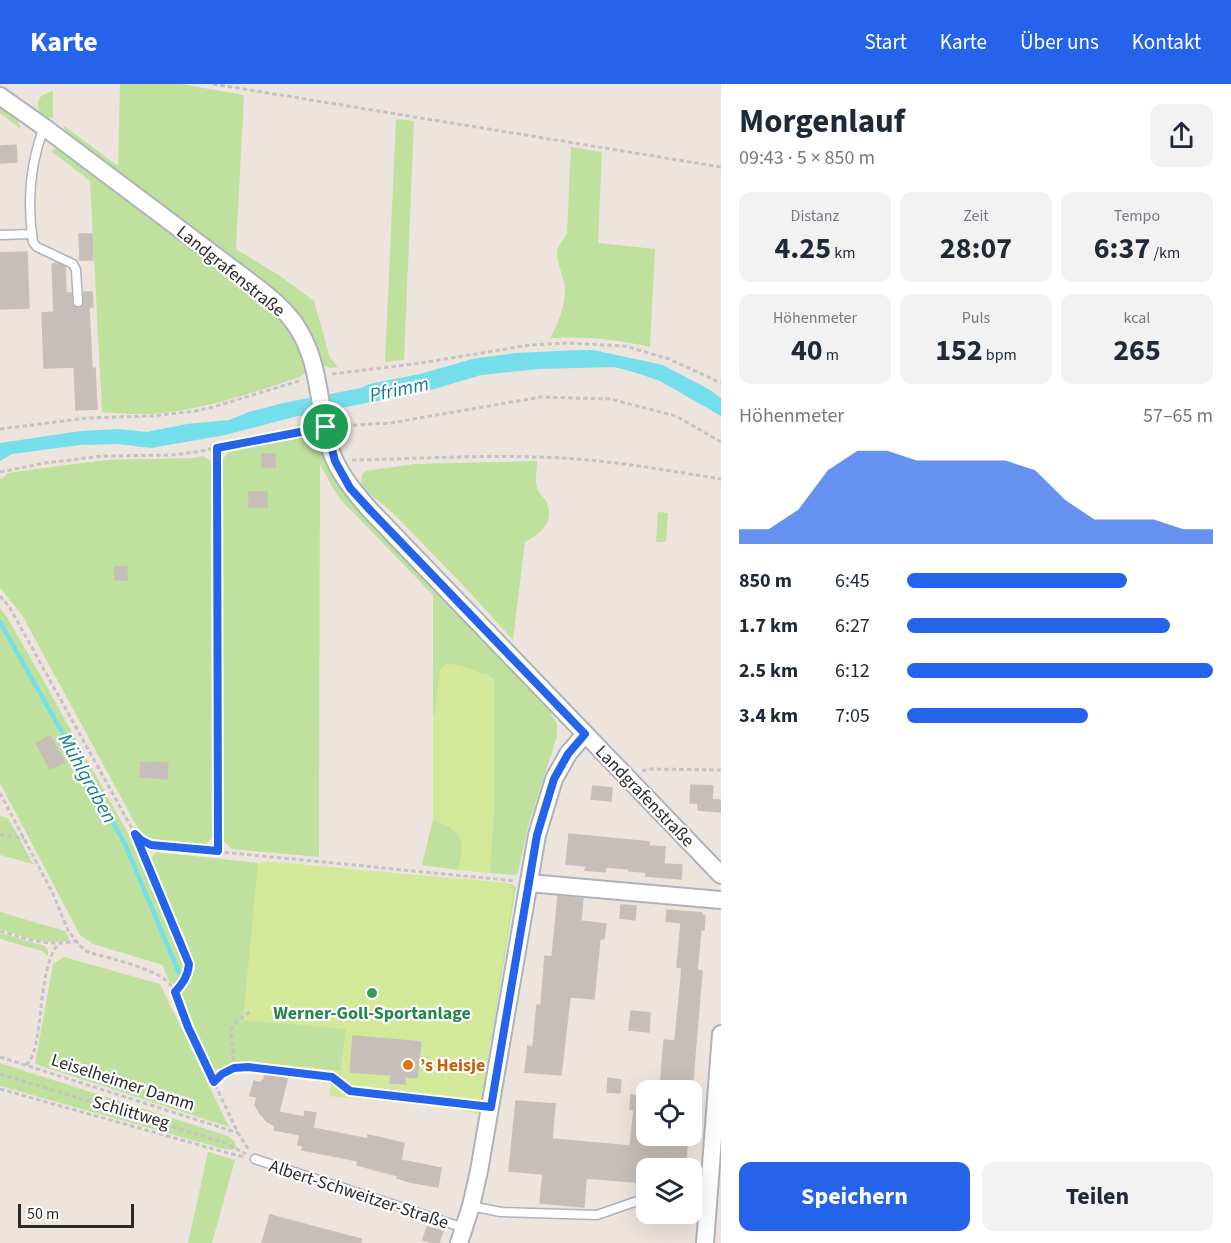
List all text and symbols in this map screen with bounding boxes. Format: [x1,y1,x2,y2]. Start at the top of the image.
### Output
text: Karte [30,22,98,62]
text: Start [864,27,907,57]
text: Karte [940,27,987,57]
text: Über uns [1020,27,1099,57]
text: Kontakt [1132,27,1201,57]
text: Morgenlauf [739,98,905,145]
button: share [1150,104,1213,167]
text: 09:43 · 5 × 850 m [739,144,875,172]
text: Distanz [791,205,839,227]
text: Zeit [963,205,989,227]
text: Tempo [1114,205,1160,227]
street label: Landgrafenstraße [171,220,290,323]
text: 4.25 [775,227,831,270]
text: 28:07 [940,227,1012,270]
text: 6:37 [1094,227,1150,270]
text: km [831,242,855,264]
text: /km [1150,242,1180,264]
text: Höhenmeter [773,307,857,329]
text: Puls [962,307,990,329]
text: kcal [1124,307,1150,329]
text: 40 [791,329,823,372]
text: 152 [935,329,983,372]
text: 265 [1113,329,1161,372]
text: m [823,344,839,366]
text: bpm [983,344,1017,366]
water label: Pfrimm [367,370,431,410]
pin [300,401,351,452]
text: Höhenmeter [739,402,844,430]
text: 57–65 m [1143,402,1213,430]
icon: arrive [309,410,342,443]
text: 850 m [739,567,792,595]
text: 6:45 [835,567,870,595]
text: 1.7 km [739,612,798,640]
text: 6:27 [835,612,870,640]
text: 2.5 km [739,657,798,685]
text: 6:12 [835,657,870,685]
text: 3.4 km [739,702,798,730]
text: 7:05 [835,702,870,730]
water label: Mühlgraben [51,729,123,828]
street label: Landgrafenstraße [589,740,700,853]
marker: Werner-Goll-Sportanlage [365,986,379,1000]
place label: Werner-Goll-Sportanlage [273,1001,471,1026]
street label: Leiselheimer Damm [48,1047,198,1118]
place label: ’s Heisje [420,1053,485,1078]
marker: ’s Heisje [401,1058,415,1072]
map controls [636,1080,702,1224]
button: locate [636,1080,702,1146]
street label: Schlittweg [89,1090,172,1135]
street label: Albert-Schweitzer-Straße [266,1154,452,1235]
button: layers [636,1158,702,1224]
button: Speichern [739,1162,970,1231]
button: Teilen [982,1162,1213,1231]
scale bar [18,1201,134,1228]
text: 50 m [27,1203,59,1225]

